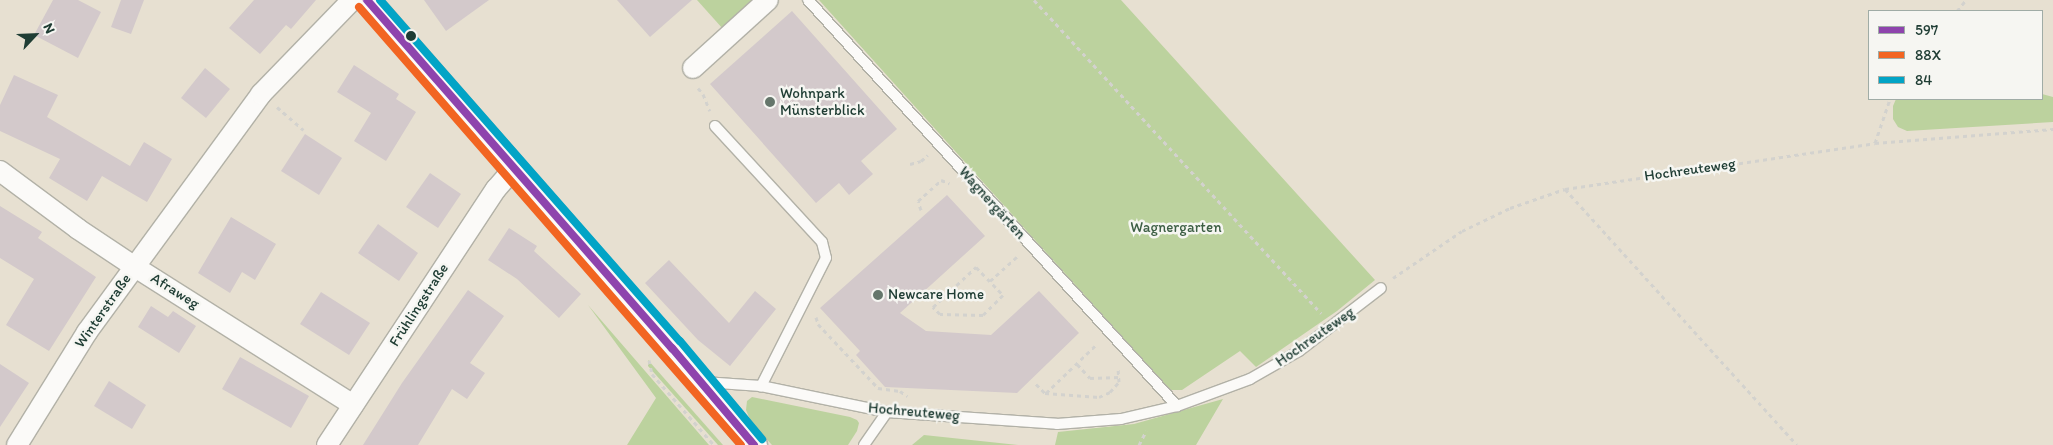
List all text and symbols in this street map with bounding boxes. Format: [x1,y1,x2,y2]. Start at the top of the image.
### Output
north arrow [10,10,60,60]
legend [1868,10,2043,100]
text: N [39,21,59,36]
text: 597 [1915,21,1938,39]
unlabelled marker [406,31,416,41]
text: 88X [1915,46,1941,64]
text: 84 [1915,71,1932,89]
place label: Wohnpark Münsterblick [780,84,865,119]
marker: Wohnpark Münsterblick [764,96,776,108]
street label: Hochreuteweg [1643,155,1737,185]
street label: Wagnergärten [955,163,1029,243]
park label: Wagnergarten [1130,219,1222,237]
street label: Frühlingstraße [385,260,453,350]
street label: Afraweg [147,269,203,313]
street label: Winterstraße [71,271,135,351]
place label: Newcare Home [888,286,984,304]
marker: Newcare Home [872,289,884,301]
street label: Hochreuteweg [1272,303,1358,371]
street label: Hochreuteweg [867,399,961,425]

